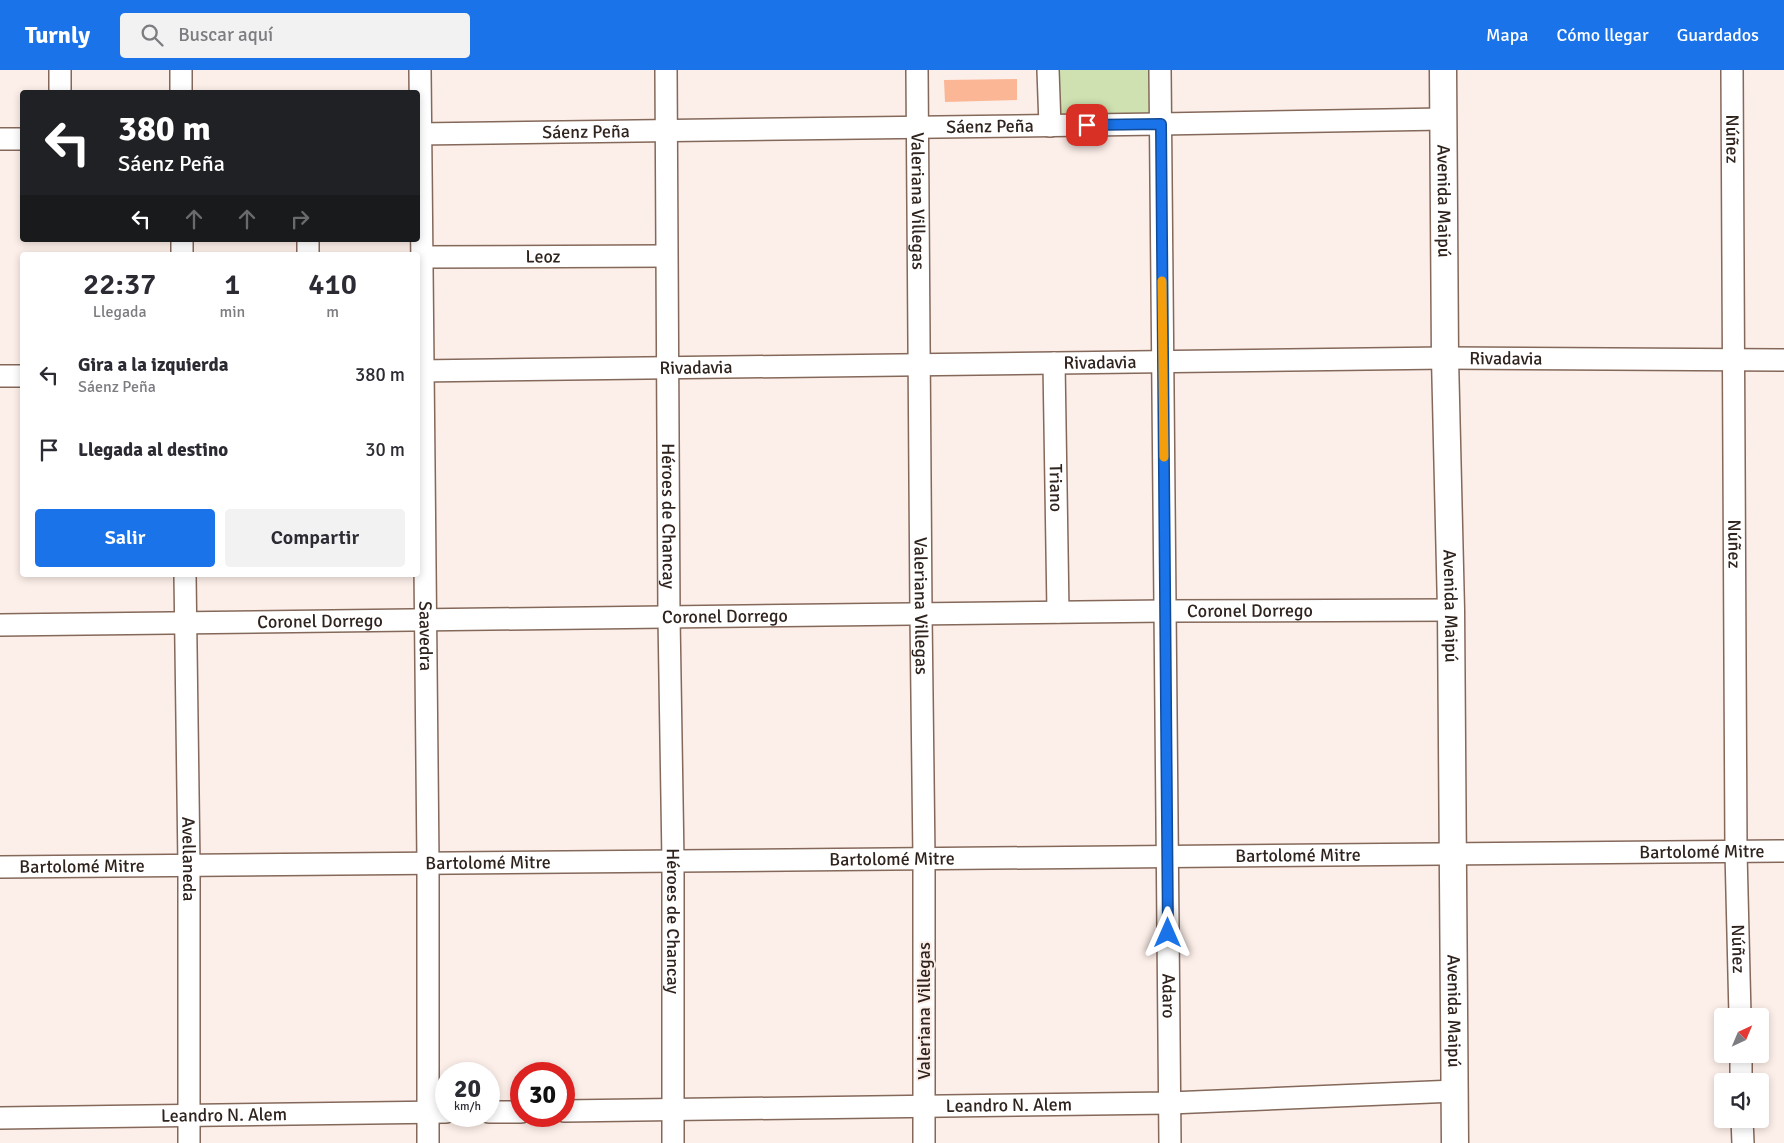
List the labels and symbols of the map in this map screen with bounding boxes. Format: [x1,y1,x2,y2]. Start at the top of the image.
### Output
pin [1066,104,1108,146]
street label: Núñez [1721,114,1743,164]
street label: Sáenz Peña [946,115,1034,138]
street label: Sáenz Peña [542,120,630,143]
street label: Valeriana Villegas [906,132,929,270]
street label: Avenida Maipú [1433,144,1455,258]
street label: Leoz [525,245,561,268]
street label: Rivadavia [1469,347,1543,370]
street label: Rivadavia [1063,351,1137,374]
street label: Rivadavia [659,356,733,379]
street label: Héroes de Chancay [657,443,680,589]
street label: Triano [1045,464,1067,512]
street label: Núñez [1723,519,1746,569]
street label: Valeriana Villegas [909,537,933,675]
street label: Avenida Maipú [1439,549,1462,663]
street label: Coronel Dorrego [1187,599,1313,622]
street label: Saavedra [414,601,437,671]
street label: Coronel Dorrego [662,605,788,628]
street label: Coronel Dorrego [257,609,383,633]
street label: Avellaneda [177,816,200,901]
street label: Bartolomé Mitre [1639,840,1765,863]
street label: Bartolomé Mitre [1235,844,1361,867]
street label: Bartolomé Mitre [829,847,955,871]
street label: Héroes de Chancay [662,848,684,994]
street label: Bartolomé Mitre [425,851,551,874]
street label: Bartolomé Mitre [19,855,145,878]
position arrow [1141,906,1193,958]
street label: Núñez [1727,924,1750,974]
street label: Valeriana Villegas [913,942,935,1080]
street label: Avenida Maipú [1443,954,1465,1068]
street label: Adaro [1157,973,1180,1019]
north arrow [1714,1008,1769,1062]
speed limit sign: 30 [510,1062,575,1127]
street label: Leandro N. Alem [946,1093,1072,1117]
street label: Leandro N. Alem [161,1103,287,1127]

